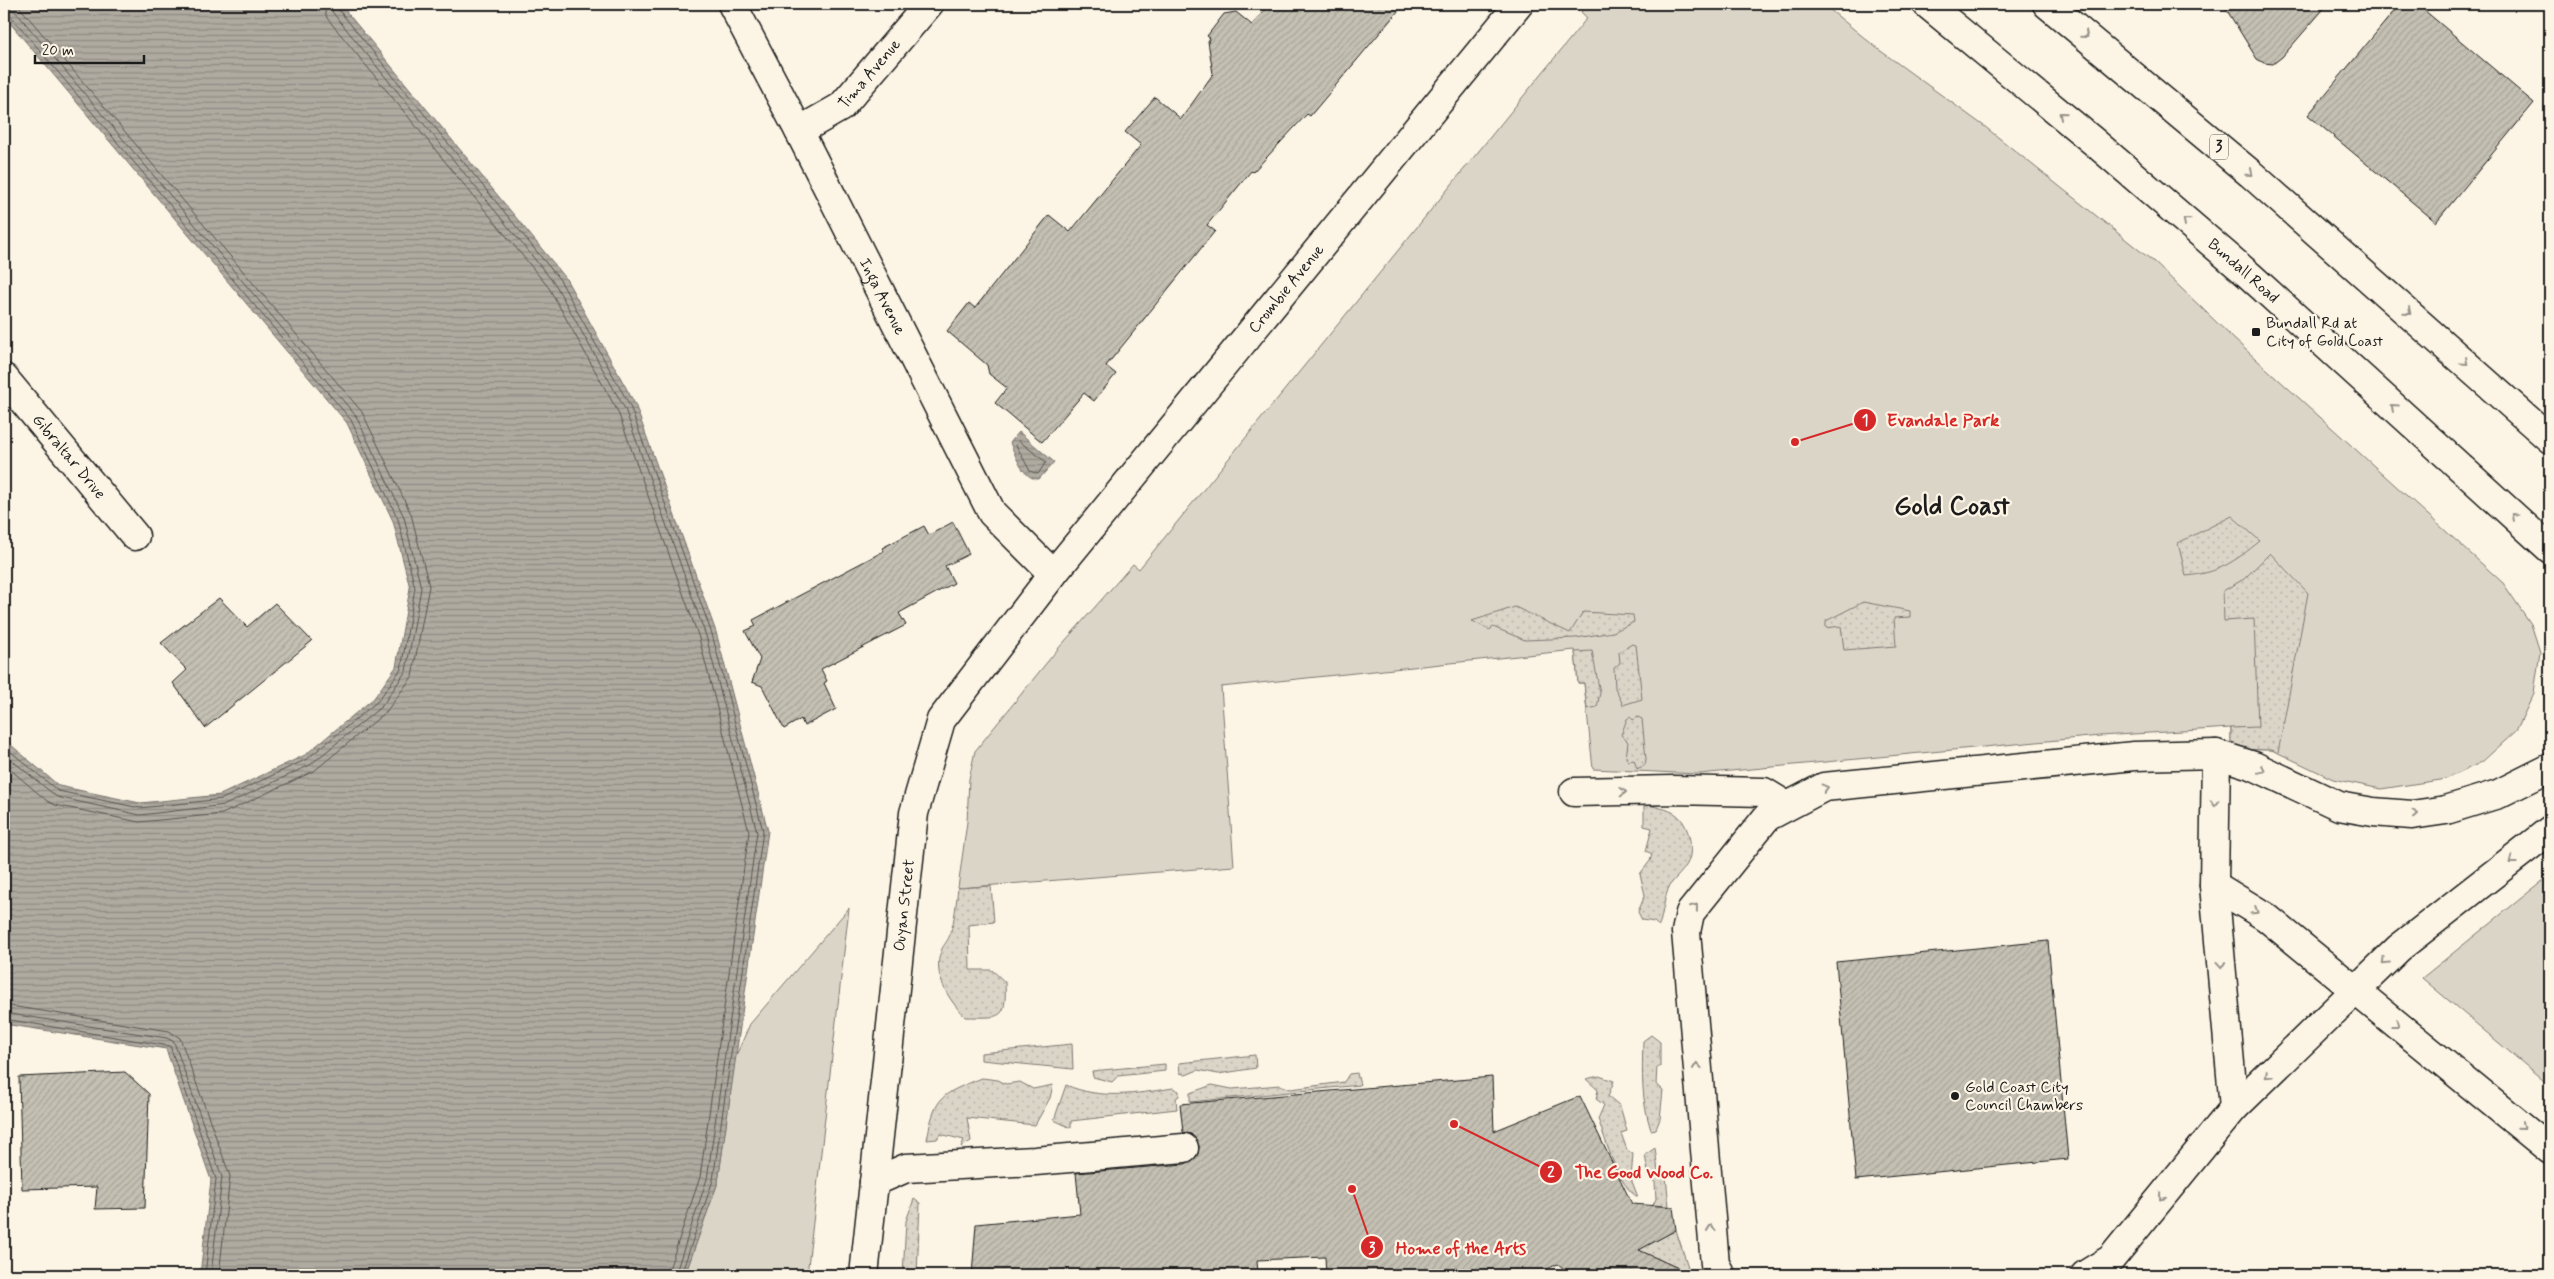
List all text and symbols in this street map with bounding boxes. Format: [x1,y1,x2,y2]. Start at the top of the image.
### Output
one-way arrow [2079,29,2088,38]
scale bar [35,32,144,64]
street label: Tima Avenue [833,34,906,113]
text: 20 m [42,41,74,61]
one-way arrow [2059,112,2068,121]
road number: 3 [2210,134,2228,160]
one-way arrow [2244,167,2253,175]
one-way arrow [2183,218,2192,227]
street label: Bundall Road [2204,234,2284,308]
street label: Crombie Avenue [1244,240,1329,338]
street label: Inga Avenue [854,254,911,339]
one-way arrow [2403,306,2412,315]
place label: Bundall Rd at City of Gold Coast [2266,313,2383,352]
marker: Bundall Rd at City of Gold Coast [2250,326,2262,338]
one-way arrow [2459,356,2468,365]
callout: Evandale Park [1852,404,2009,437]
one-way arrow [2390,404,2399,413]
text: Evandale Park [1887,409,1999,433]
street label: Gibraltar Drive [28,410,111,504]
text: 1 [1862,411,1868,431]
district label: Gold Coast [1894,490,2011,524]
one-way arrow [2511,513,2520,522]
one-way arrow [2256,764,2265,774]
one-way arrow [1821,783,1829,794]
one-way arrow [1619,787,1627,797]
one-way arrow [2210,799,2220,807]
one-way arrow [2412,809,2420,820]
one-way arrow [2509,855,2518,863]
street label: Ouyan Street [889,858,919,952]
one-way arrow [1690,904,1698,913]
one-way arrow [2250,904,2259,914]
one-way arrow [2382,955,2391,964]
one-way arrow [2216,961,2227,969]
one-way arrow [2390,1018,2399,1027]
one-way arrow [1692,1062,1703,1070]
one-way arrow [2265,1069,2274,1078]
place label: Gold Coast City Council Chambers [1965,1077,2083,1116]
marker: Gold Coast City Council Chambers [1949,1090,1961,1102]
one-way arrow [2516,1120,2525,1129]
callout: The Good Wood Co. [1538,1156,1724,1189]
text: The Good Wood Co. [1575,1161,1714,1185]
text: 2 [1547,1163,1555,1183]
one-way arrow [2159,1191,2167,1200]
one-way arrow [1706,1224,1717,1232]
callout: Home of the Arts [1360,1231,1537,1264]
text: Home of the Arts [1396,1237,1526,1261]
text: 3 [1369,1239,1376,1259]

